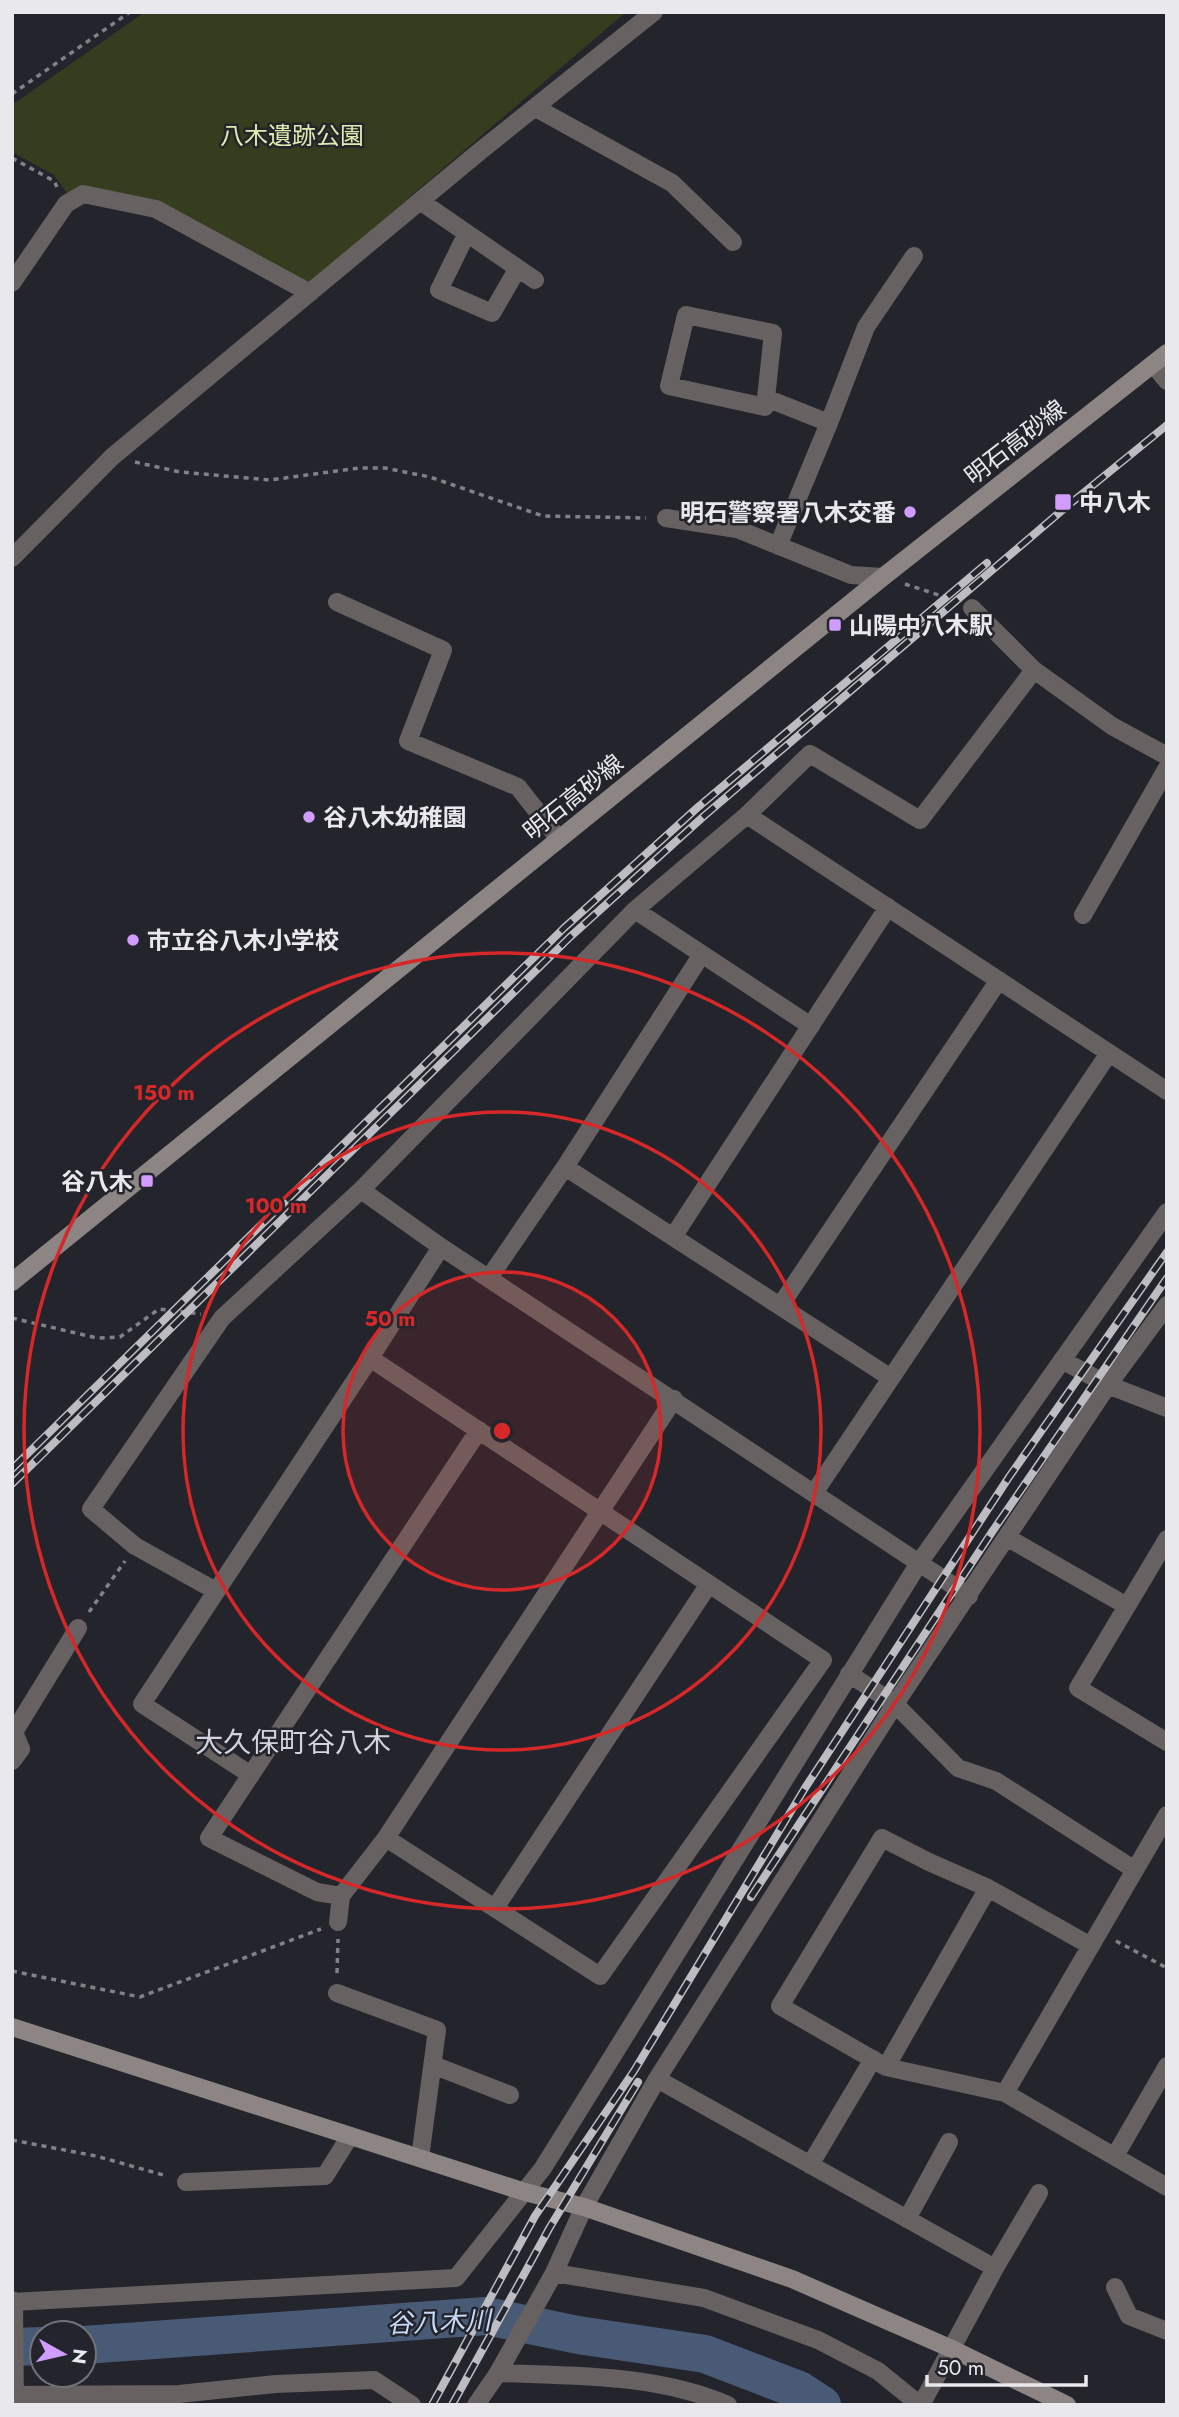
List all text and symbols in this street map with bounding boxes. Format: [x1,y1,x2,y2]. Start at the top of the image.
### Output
park label: 八木遺跡公園 [220,118,364,153]
street label: 明石高砂線 [957,391,1073,493]
place label: 中八木 [1079,485,1151,520]
marker: 中八木 [1053,492,1073,512]
place label: 明石警察署八木交番 [680,495,896,530]
marker: 明石警察署八木交番 [902,504,918,520]
place label: 山陽中八木駅 [849,608,993,643]
marker: 山陽中八木駅 [827,617,843,633]
street label: 明石高砂線 [515,746,631,848]
place label: 谷八木幼稚園 [323,800,467,835]
marker: 谷八木幼稚園 [301,809,317,825]
place label: 市立谷八木小学校 [147,923,339,958]
marker: 市立谷八木小学校 [125,932,141,948]
text: 150 m [133,1078,195,1108]
place label: 谷八木 [61,1164,133,1199]
marker: 谷八木 [139,1173,155,1189]
text: 100 m [245,1191,307,1221]
text: 50 m [365,1304,415,1334]
centre of rings [490,1419,514,1443]
district label: 大久保町谷八木 [195,1722,391,1763]
water label: 谷八木川 [386,2301,495,2343]
north arrow [28,2319,98,2389]
scale bar [927,2344,1086,2388]
text: N [65,2347,94,2366]
text: 50 m [937,2353,984,2383]

